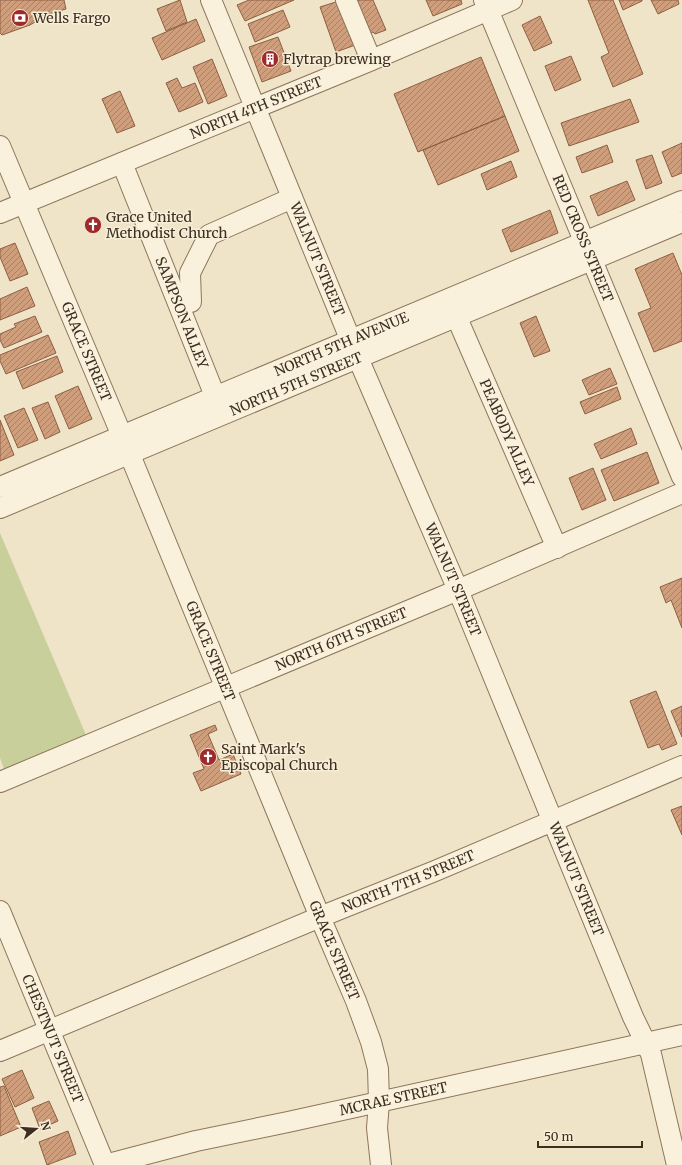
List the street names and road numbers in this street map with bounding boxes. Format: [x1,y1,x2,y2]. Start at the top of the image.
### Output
street label: NORTH 4TH STREET [187,72,325,143]
street label: RED CROSS STREET [549,172,617,305]
street label: WALNUT STREET [286,199,349,319]
street label: SAMPSON ALLEY [151,254,212,372]
street label: GRACE STREET [58,299,115,404]
street label: NORTH 5TH AVENUE [271,308,411,380]
street label: NORTH 5TH STREET [227,348,365,420]
street label: PEABODY ALLEY [476,376,538,490]
street label: WALNUT STREET [421,519,485,639]
street label: GRACE STREET [182,598,239,704]
street label: NORTH 6TH STREET [272,603,410,675]
street label: WALNUT STREET [545,819,608,939]
street label: NORTH 7TH STREET [339,846,478,916]
street label: GRACE STREET [305,898,364,1003]
street label: CHESTNUT STREET [18,972,87,1106]
street label: MCRAE STREET [338,1078,449,1119]

